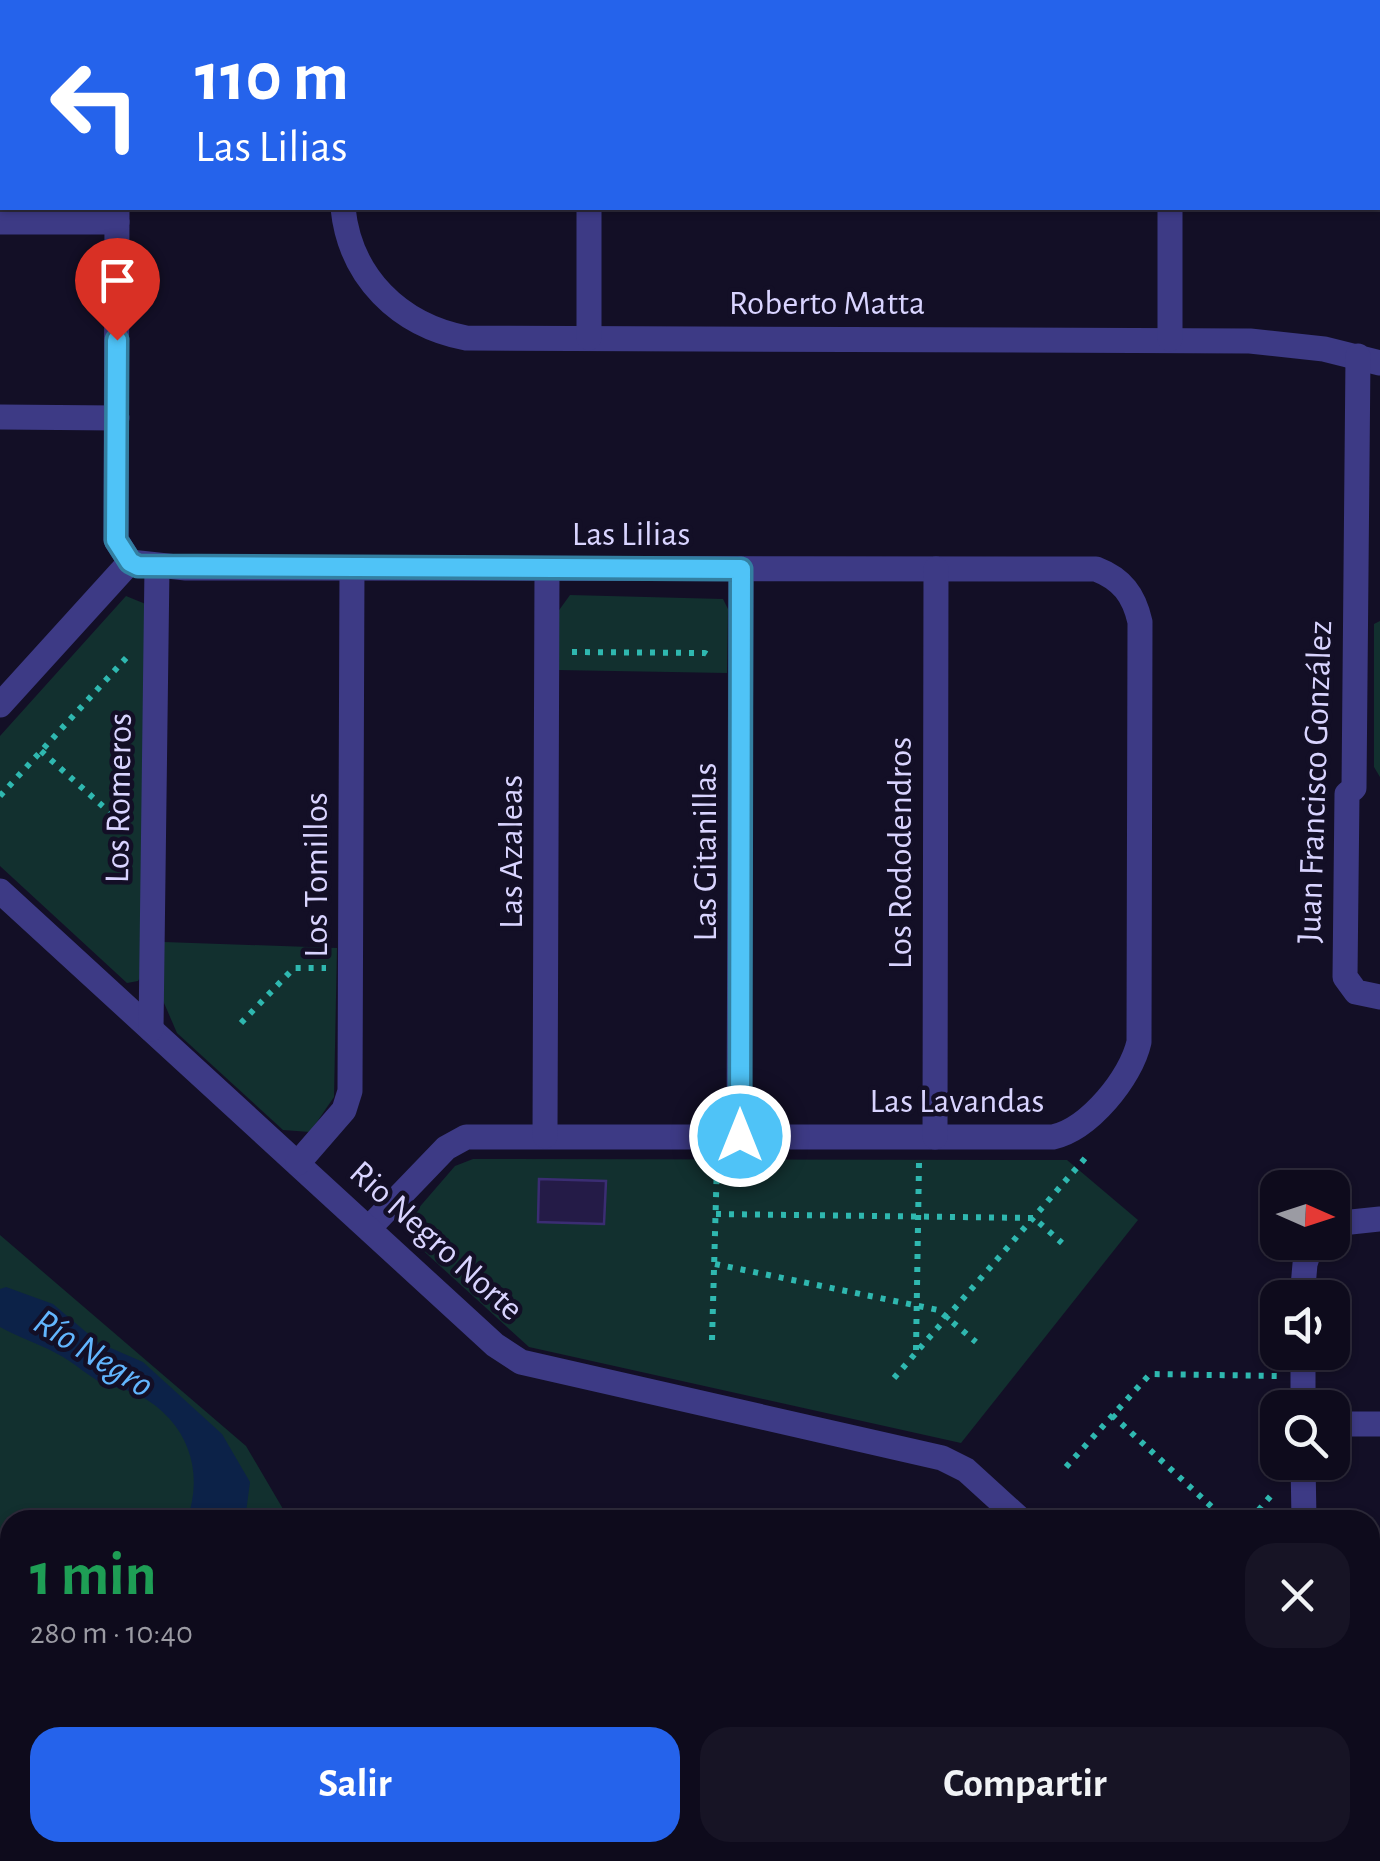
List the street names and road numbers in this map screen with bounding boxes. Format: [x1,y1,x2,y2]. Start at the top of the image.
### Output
street label: Roberto Matta [729,286,925,321]
street label: Las Lilias [572,517,690,552]
street label: Juan Francisco González [1292,620,1338,944]
street label: Los Romeros [100,712,138,884]
street label: Los Rododendros [883,737,918,969]
street label: Las Gitanillas [688,763,723,941]
street label: Las Azaleas [494,775,529,929]
street label: Los Tomillos [299,792,334,958]
street label: Las Lavandas [869,1084,1045,1119]
street label: Rio Negro Norte [343,1155,529,1327]

